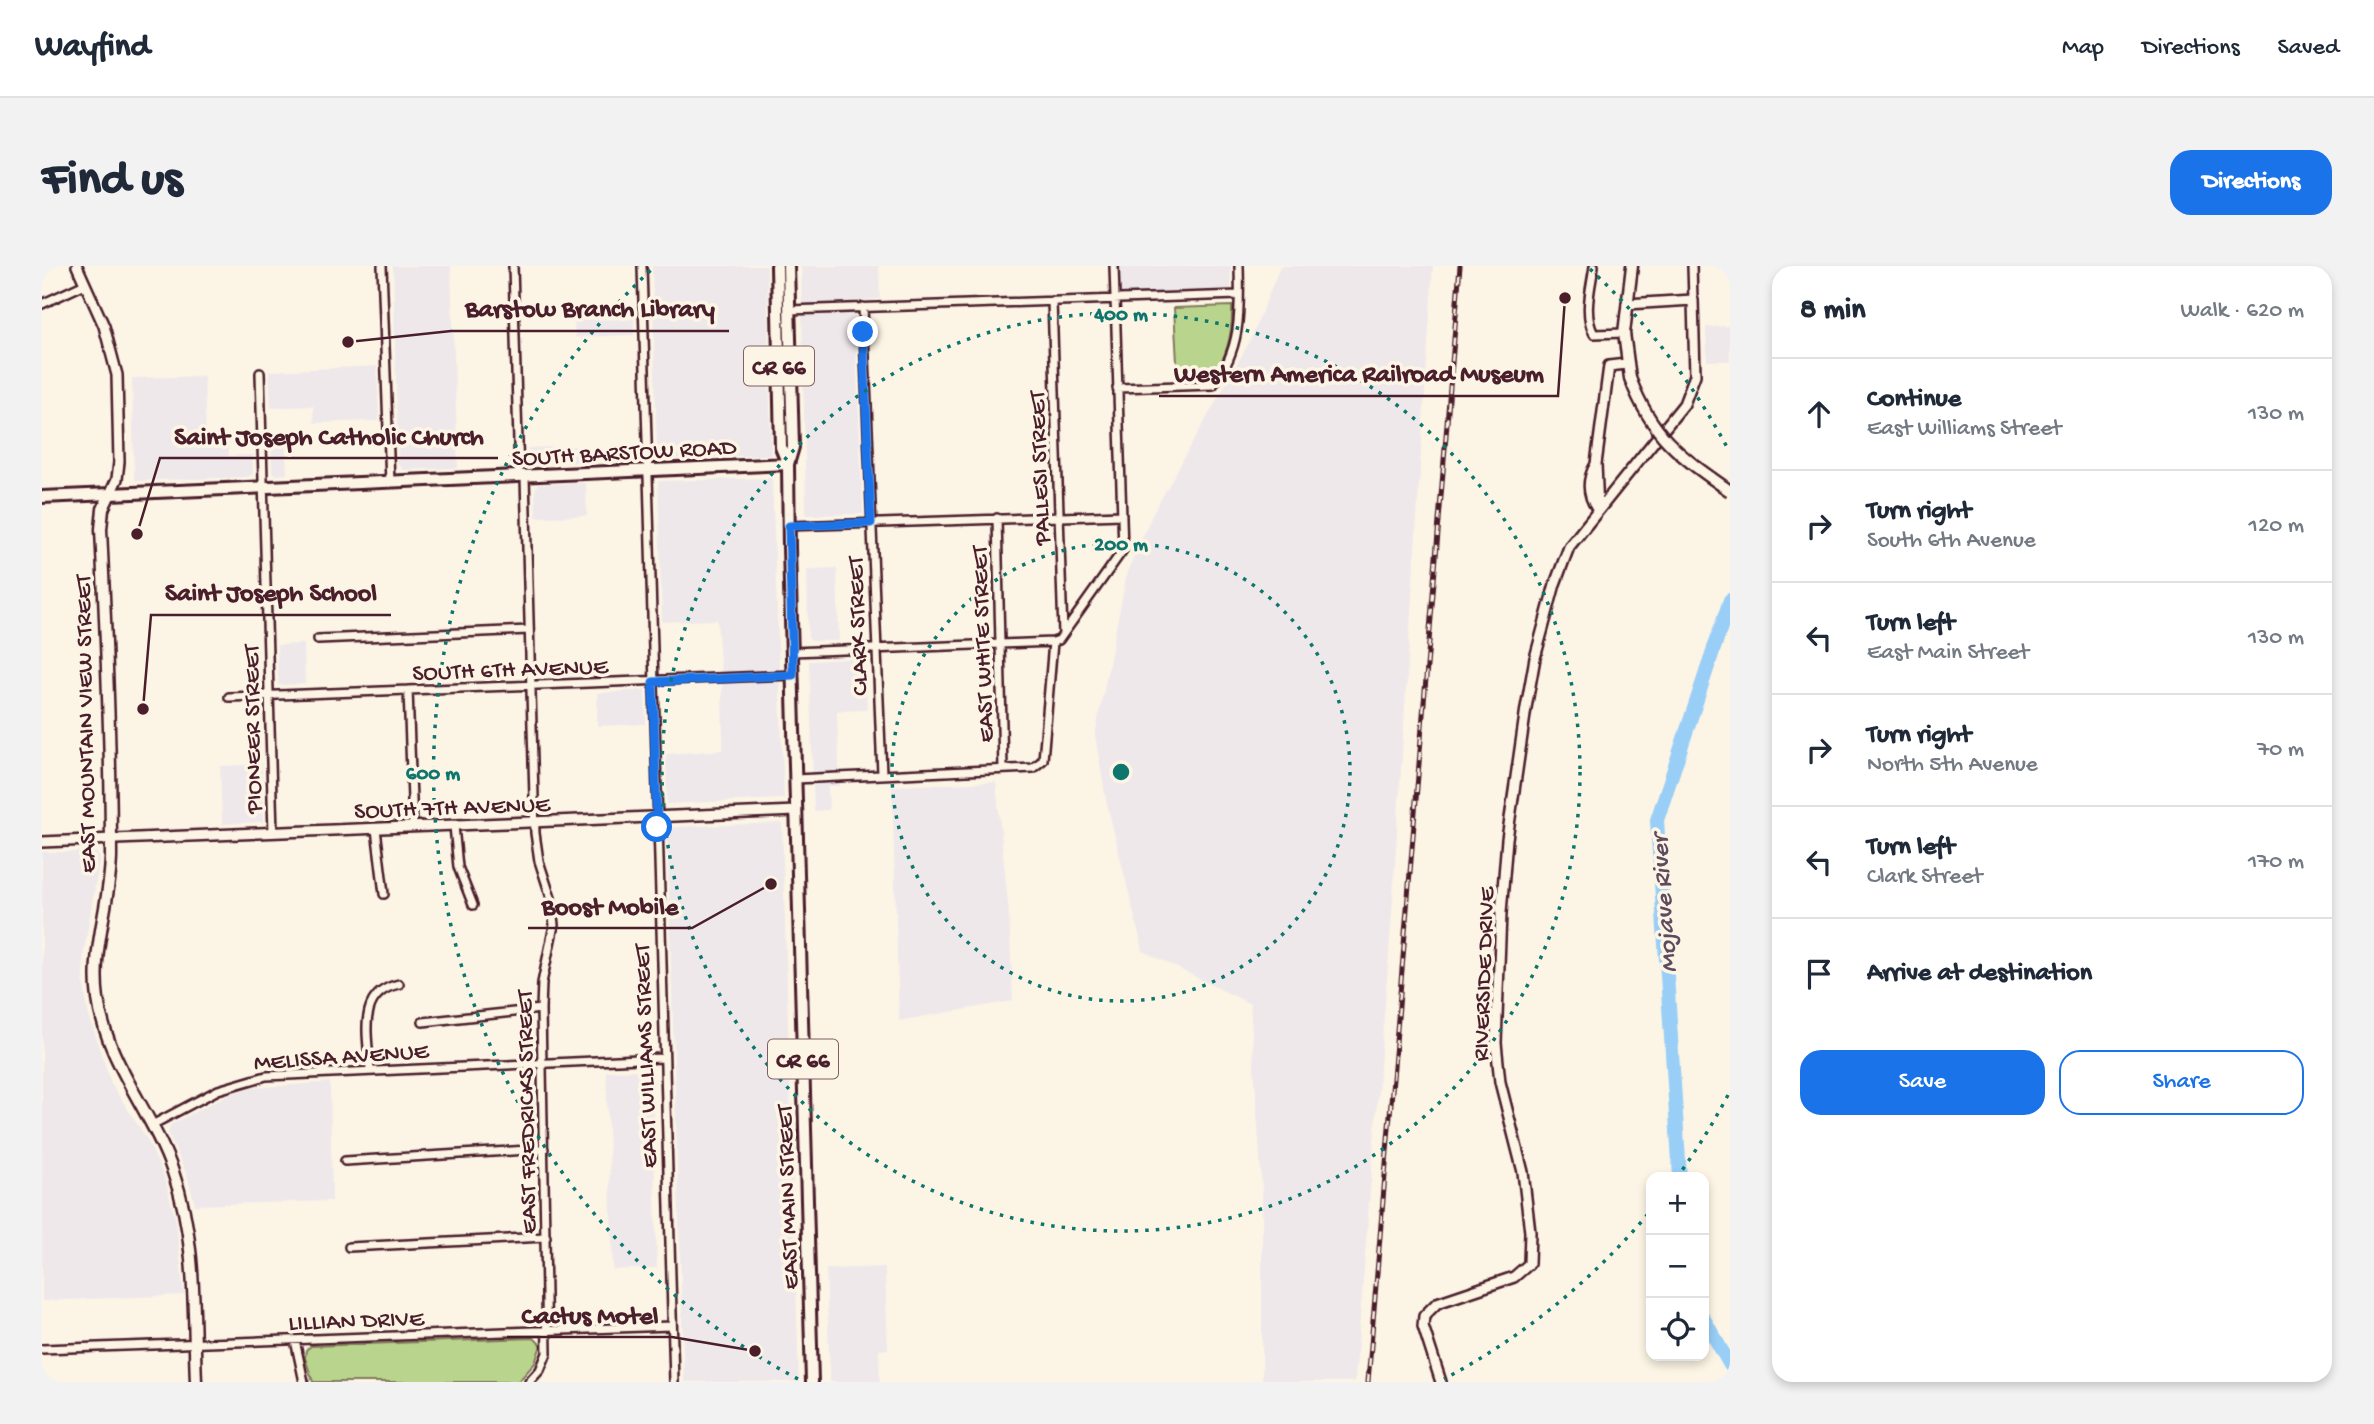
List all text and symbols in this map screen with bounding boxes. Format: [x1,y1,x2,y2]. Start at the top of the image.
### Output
text: Wayfind [35,29,150,67]
text: Map [2062,34,2104,63]
text: Directions [2142,34,2240,63]
text: Saved [2278,34,2339,63]
button: Directions [2170,150,2332,215]
text: Find us [42,153,182,211]
callout: Barstow Branch Library [451,284,729,331]
text: 8 min [1800,294,1866,329]
text: Barstow Branch Library [464,296,715,327]
text: Walk · 620 m [2180,298,2304,325]
text: 400 m [1093,304,1148,329]
route end [847,316,878,347]
road number: CR 66 [744,346,814,386]
callout: Western America Railroad Museum [1159,349,1558,396]
text: Western America Railroad Museum [1173,361,1545,392]
text: Continue [1867,385,1961,416]
street label: PALLESI STREET [1024,388,1059,547]
icon: ahead [1800,395,1838,433]
text: 130 m [2248,401,2304,428]
callout: Saint Joseph Catholic Church [160,411,498,458]
text: East Williams Street [1867,416,2061,443]
text: Saint Joseph Catholic Church [174,424,484,455]
street label: SOUTH BARSTOW ROAD [511,434,738,475]
text: Turn right [1867,497,1971,528]
icon: right [1800,507,1838,545]
text: 120 m [2249,513,2304,540]
text: South 6th Avenue [1867,528,2036,555]
text: 200 m [1094,534,1148,559]
street label: EAST WHITE STREET [967,543,1002,743]
street label: CLARK STREET [843,554,876,696]
callout: Saint Joseph School [151,568,391,615]
street label: EAST MOUNTAIN VIEW STREET [70,573,105,873]
text: Saint Joseph School [165,580,377,611]
text: Turn left [1867,609,1955,640]
icon: left [1800,619,1838,657]
text: 130 m [2248,625,2304,652]
text: East Main Street [1867,640,2029,667]
street label: PIONEER STREET [238,642,270,815]
street label: SOUTH 6TH AVENUE [412,654,609,689]
text: Turn right [1867,721,1971,752]
icon: right [1800,731,1838,769]
text: 70 m [2257,737,2304,764]
text: North 5th Avenue [1867,752,2038,779]
centre of rings [1109,760,1133,784]
text: 600 m [406,763,460,788]
street label: SOUTH 7TH AVENUE [354,792,552,827]
route start [641,811,672,842]
water label: Mojave River [1646,829,1687,974]
text: Turn left [1867,833,1955,864]
icon: left [1800,843,1838,881]
text: 170 m [2248,849,2304,876]
text: Clark Street [1867,864,1982,891]
callout: Boost Mobile [528,881,692,928]
street label: RIVERSIDE DRIVE [1468,885,1503,1062]
text: Boost Mobile [541,894,680,925]
street label: EAST WILLIAMS STREET [629,941,666,1169]
icon: arrive [1800,955,1838,993]
text: Arrive at destination [1867,959,2092,990]
street label: EAST FREDRICKS STREET [512,988,545,1234]
street label: MELISSA AVENUE [253,1038,431,1079]
road number: CR 66 [768,1040,838,1079]
button: Save [1800,1050,2045,1115]
button: Share [2059,1050,2304,1115]
street label: EAST MAIN STREET [772,1102,807,1290]
map controls [1646,1172,1709,1361]
button: + [1646,1172,1709,1235]
button: − [1646,1235,1709,1298]
callout: Cactus Motel [507,1290,672,1337]
button: locate [1646,1298,1709,1361]
text: Cactus Motel [521,1303,659,1334]
street label: LILLIAN DRIVE [288,1306,425,1339]

